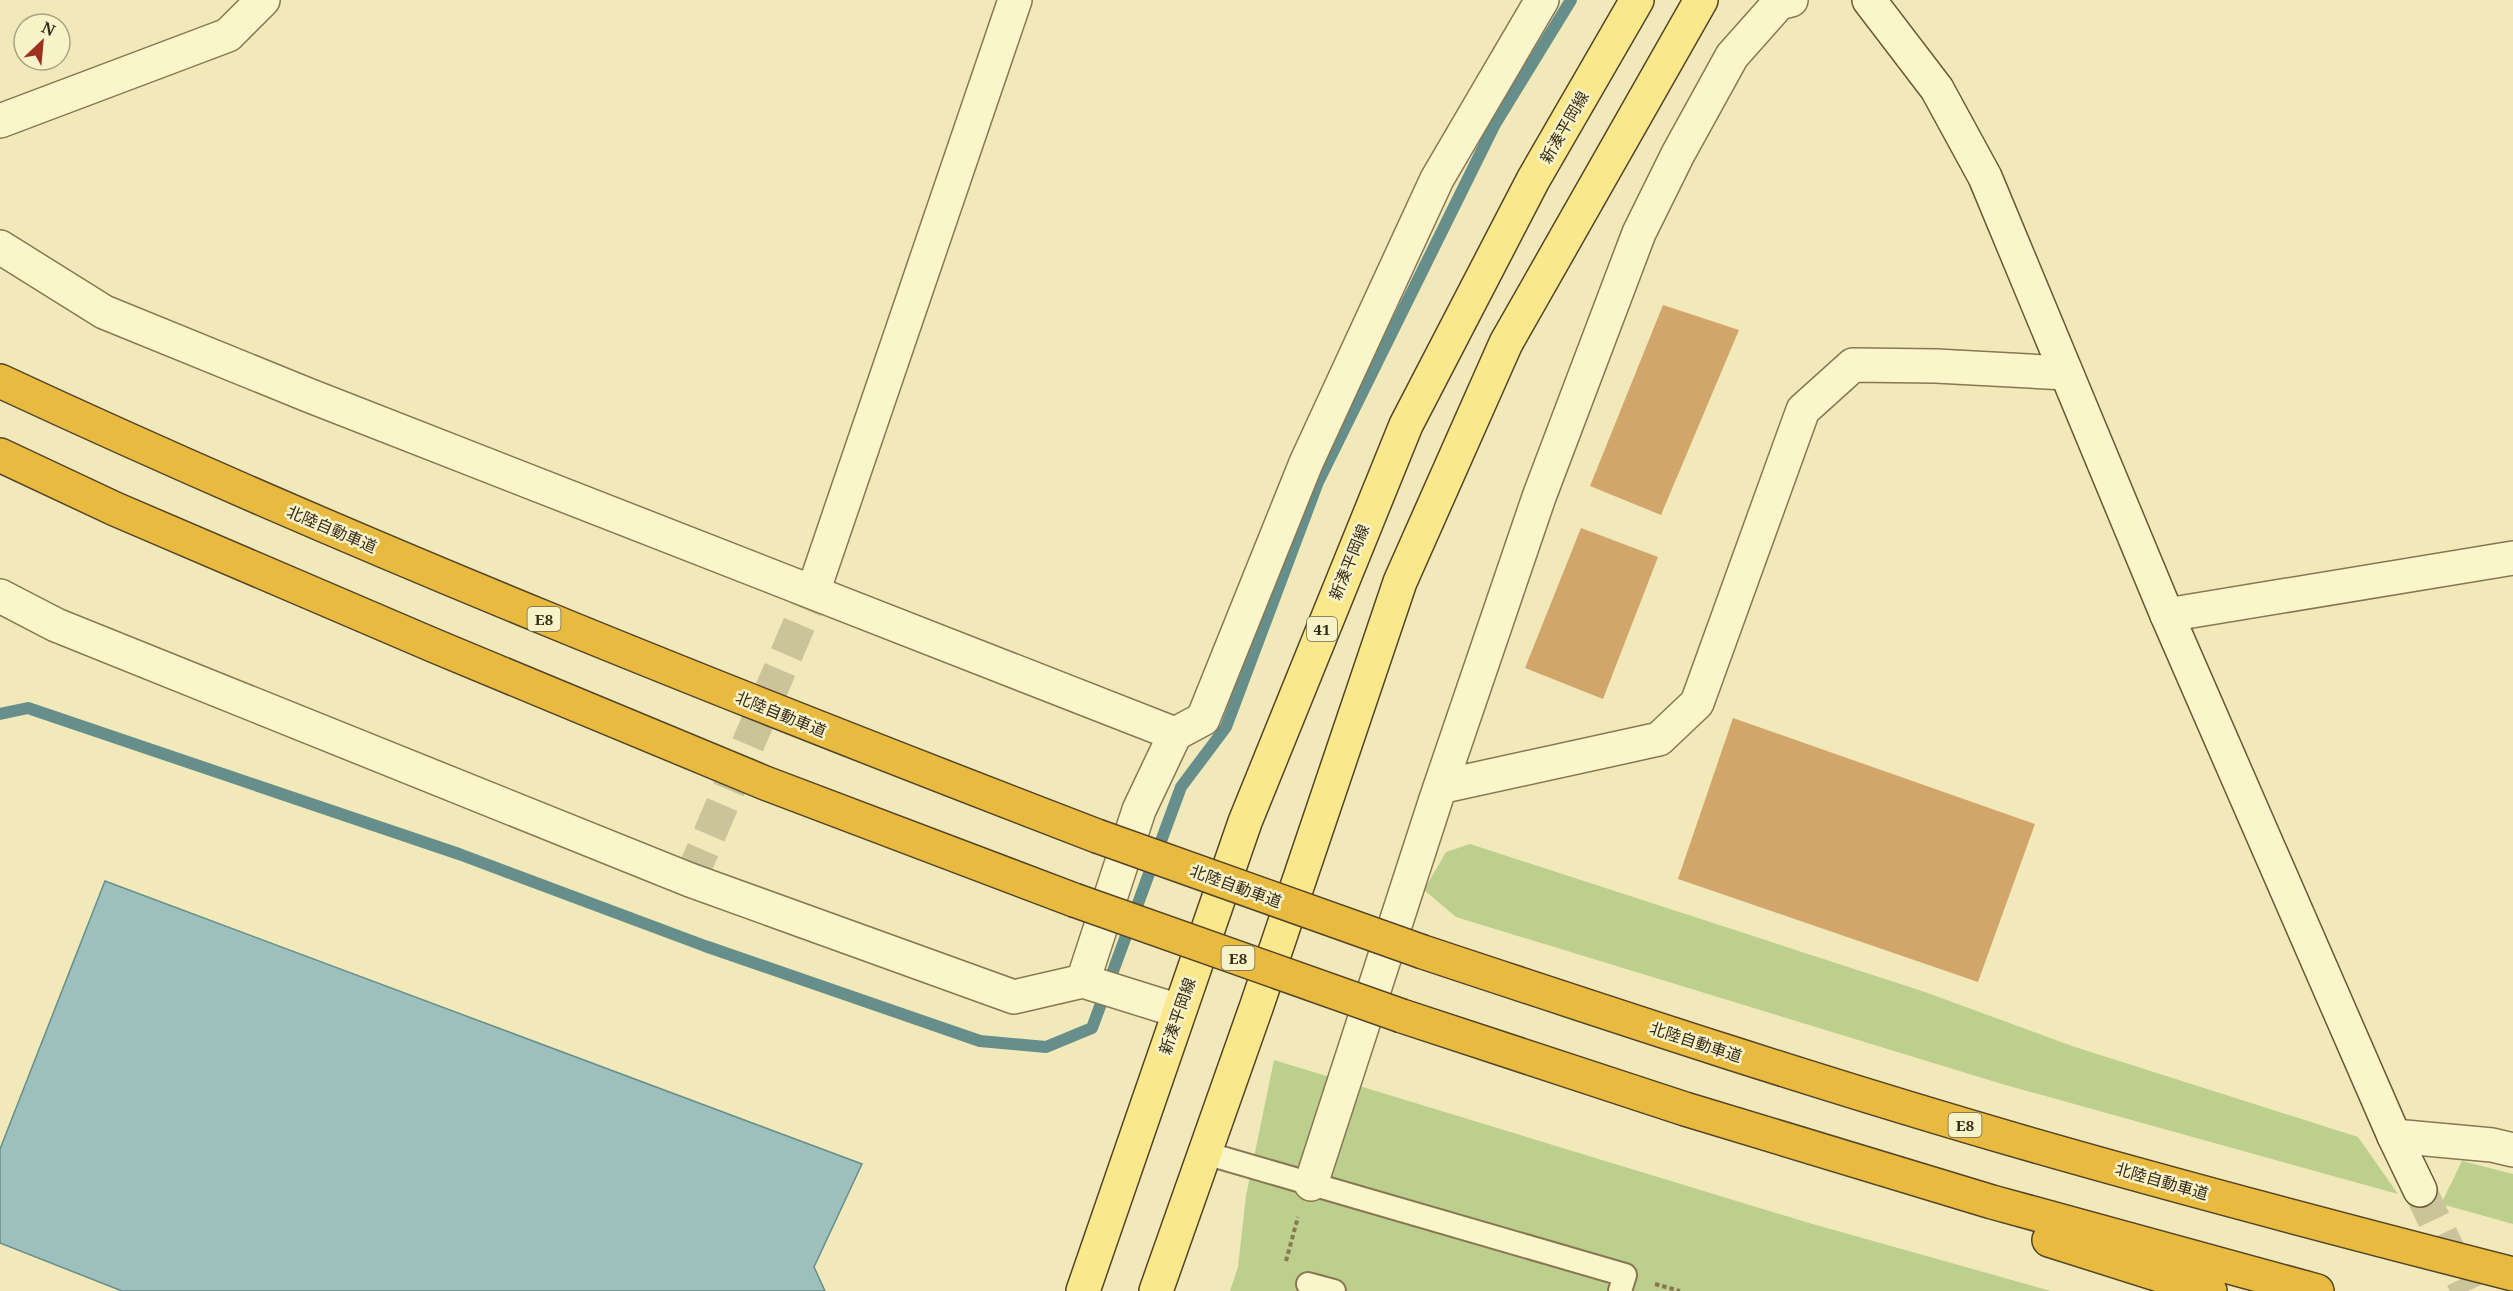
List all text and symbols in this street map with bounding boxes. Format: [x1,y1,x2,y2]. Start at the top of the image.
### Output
north arrow [12,12,72,72]
text: N [38,16,59,41]
street label: 新湊平岡線 [1534,87,1594,167]
street label: 北陸自動車道 [284,500,380,558]
street label: 新湊平岡線 [1324,521,1374,603]
road number: E8 [528,607,560,631]
road number: 41 [1307,617,1337,641]
street label: 北陸自動車道 [732,686,830,742]
street label: 北陸自動車道 [1187,859,1285,913]
road number: E8 [1222,946,1254,970]
street label: 新湊平岡線 [1154,975,1200,1057]
street label: 北陸自動車道 [1647,1017,1745,1067]
road number: E8 [1948,1113,1982,1137]
street label: 北陸自動車道 [2113,1157,2211,1205]

